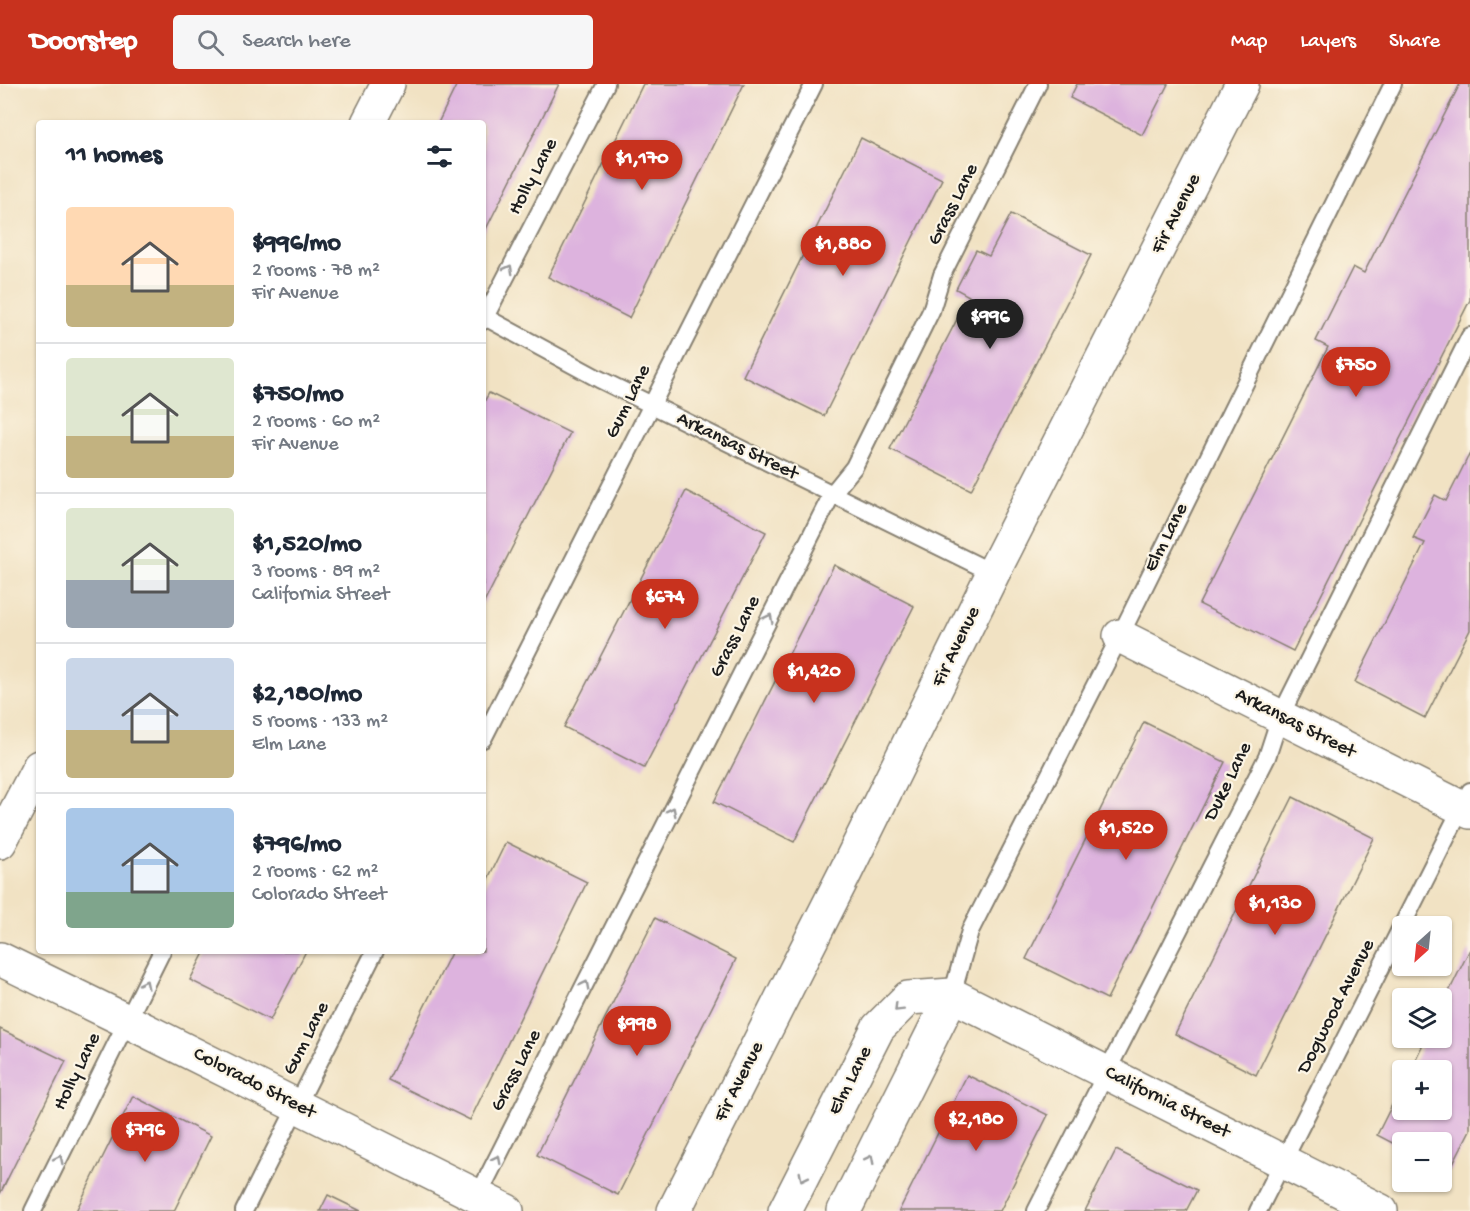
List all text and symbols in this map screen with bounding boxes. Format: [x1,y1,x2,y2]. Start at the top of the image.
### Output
search box [173,15,593,69]
text: Doorstep [30,26,137,59]
icon: search [194,26,227,59]
text: Search here [242,29,351,55]
text: Map [1231,30,1267,55]
text: Layers [1300,30,1356,55]
text: Share [1389,30,1440,55]
street label: Holly Lane [504,134,564,219]
icon: filters [423,140,456,173]
pin: $1,170 [593,140,691,191]
text: 11 homes [66,141,162,172]
text: $1,170 [615,148,669,171]
street label: Grass Lane [924,160,985,250]
street label: Fir Avenue [1147,170,1207,259]
pin: $1,880 [794,226,892,277]
text: $996/mo [252,229,341,260]
icon: home [114,231,186,303]
text: $1,880 [815,234,871,257]
text: 2 rooms · 78 m² [252,260,380,283]
one-way arrow [502,264,513,275]
text: Fir Avenue [252,283,339,306]
pin: $996 [954,299,1026,350]
text: $996 [970,307,1010,330]
pin: $750 [1320,347,1392,398]
text: $750 [1335,355,1377,378]
street label: Gum Lane [601,361,657,443]
text: $750/mo [252,380,344,411]
icon: home [114,382,186,454]
street label: Arkansas Street [673,408,803,487]
text: 2 rooms · 60 m² [252,411,380,434]
text: Fir Avenue [252,434,339,457]
street label: Elm Lane [1140,499,1194,576]
text: $1,520/mo [252,530,362,561]
icon: home [114,532,186,604]
text: 3 rooms · 89 m² [252,561,380,584]
pin: $674 [629,579,701,630]
text: California Street [252,584,389,607]
text: $674 [646,587,684,610]
street label: Grass Lane [706,592,767,682]
street label: Fir Avenue [927,602,987,692]
one-way arrow [762,613,774,624]
pin: $1,420 [765,653,863,704]
text: $1,420 [787,661,841,684]
text: $2,180/mo [252,680,362,711]
icon: home [114,682,186,754]
street label: Arkansas Street [1231,684,1361,765]
text: 5 rooms · 133 m² [252,711,388,734]
text: Elm Lane [252,734,326,757]
street label: Duke Lane [1199,738,1258,827]
one-way arrow [665,806,677,817]
pin: $1,520 [1077,810,1175,861]
text: $1,520 [1098,818,1154,841]
text: $796/mo [252,830,342,861]
icon: home [114,832,186,904]
text: 2 rooms · 62 m² [252,861,379,884]
text: Colorado Street [252,884,386,907]
pin: $1,130 [1226,885,1324,936]
text: $1,130 [1248,893,1302,916]
north arrow [1392,916,1452,976]
map controls [1392,916,1452,1192]
street label: Dogwood Avenue [1292,935,1381,1080]
one-way arrow [137,979,149,990]
one-way arrow [577,980,589,991]
button: layers [1392,988,1452,1048]
street label: Gum Lane [279,998,336,1080]
one-way arrow [894,1000,905,1011]
pin: $998 [601,1006,673,1057]
text: $998 [617,1014,657,1037]
street label: Grass Lane [487,1026,548,1116]
street label: Holly Lane [49,1029,107,1115]
street label: Fir Avenue [710,1038,770,1127]
street label: Elm Lane [824,1042,878,1119]
street label: Colorado Street [189,1043,321,1126]
button: + [1392,1060,1452,1120]
street label: California Street [1101,1062,1235,1145]
pin: $2,180 [927,1101,1025,1152]
text: $2,180 [948,1109,1004,1132]
pin: $796 [109,1112,181,1163]
text: $796 [125,1120,165,1143]
button: − [1392,1132,1452,1192]
one-way arrow [51,1154,63,1165]
one-way arrow [490,1154,501,1165]
one-way arrow [863,1154,874,1165]
one-way arrow [798,1170,810,1181]

